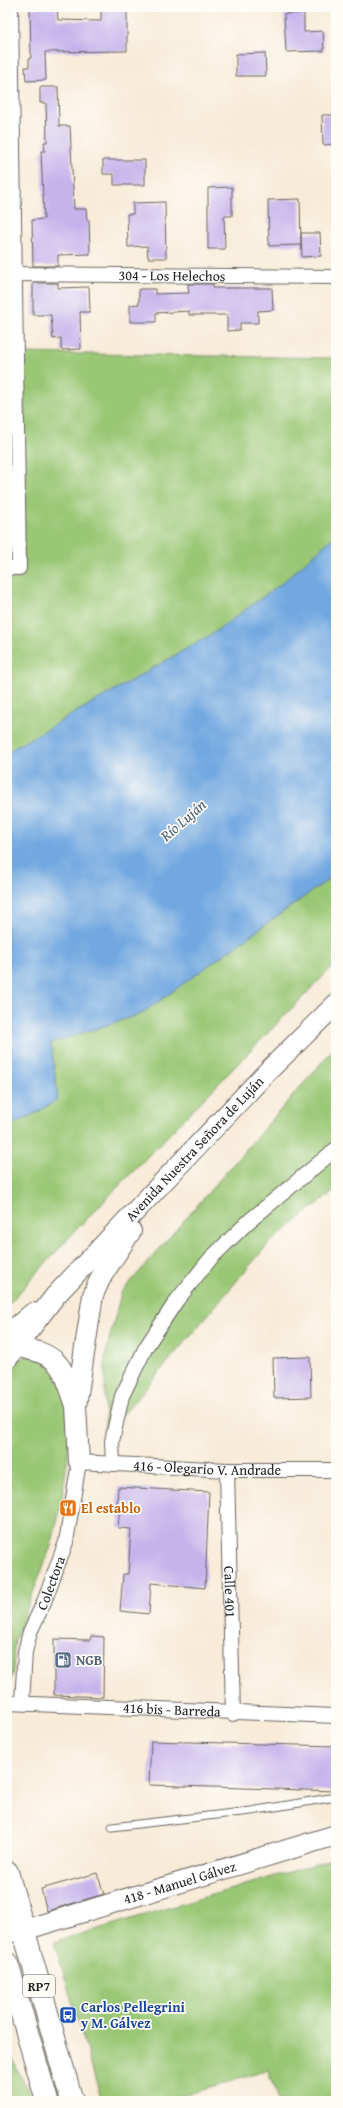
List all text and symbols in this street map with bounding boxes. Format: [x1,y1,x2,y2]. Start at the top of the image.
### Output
street label: 304 - Los Helechos [118,265,226,286]
water label: Río Luján [155,794,211,846]
street label: Avenida Nuestra Señora de Luján [121,1072,268,1226]
street label: 416 - Olegario V. Andrade [133,1455,281,1480]
restaurant icon: El establo [58,1498,78,1518]
place label: El establo [81,1498,141,1518]
street label: Colectora [32,1553,70,1613]
street label: Calle 401 [219,1566,241,1618]
fuel station icon: NGB [53,1650,73,1670]
place label: NGB [76,1650,103,1670]
street label: 416 bis - Barreda [123,1698,221,1721]
street label: 418 - Manuel Gálvez [121,1856,238,1909]
road number: RP7 [23,1975,55,1997]
place label: Carlos Pellegrini y M. Gálvez [80,1997,185,2033]
bus stop icon: Carlos Pellegrini y M. Gálvez [58,2005,78,2025]

